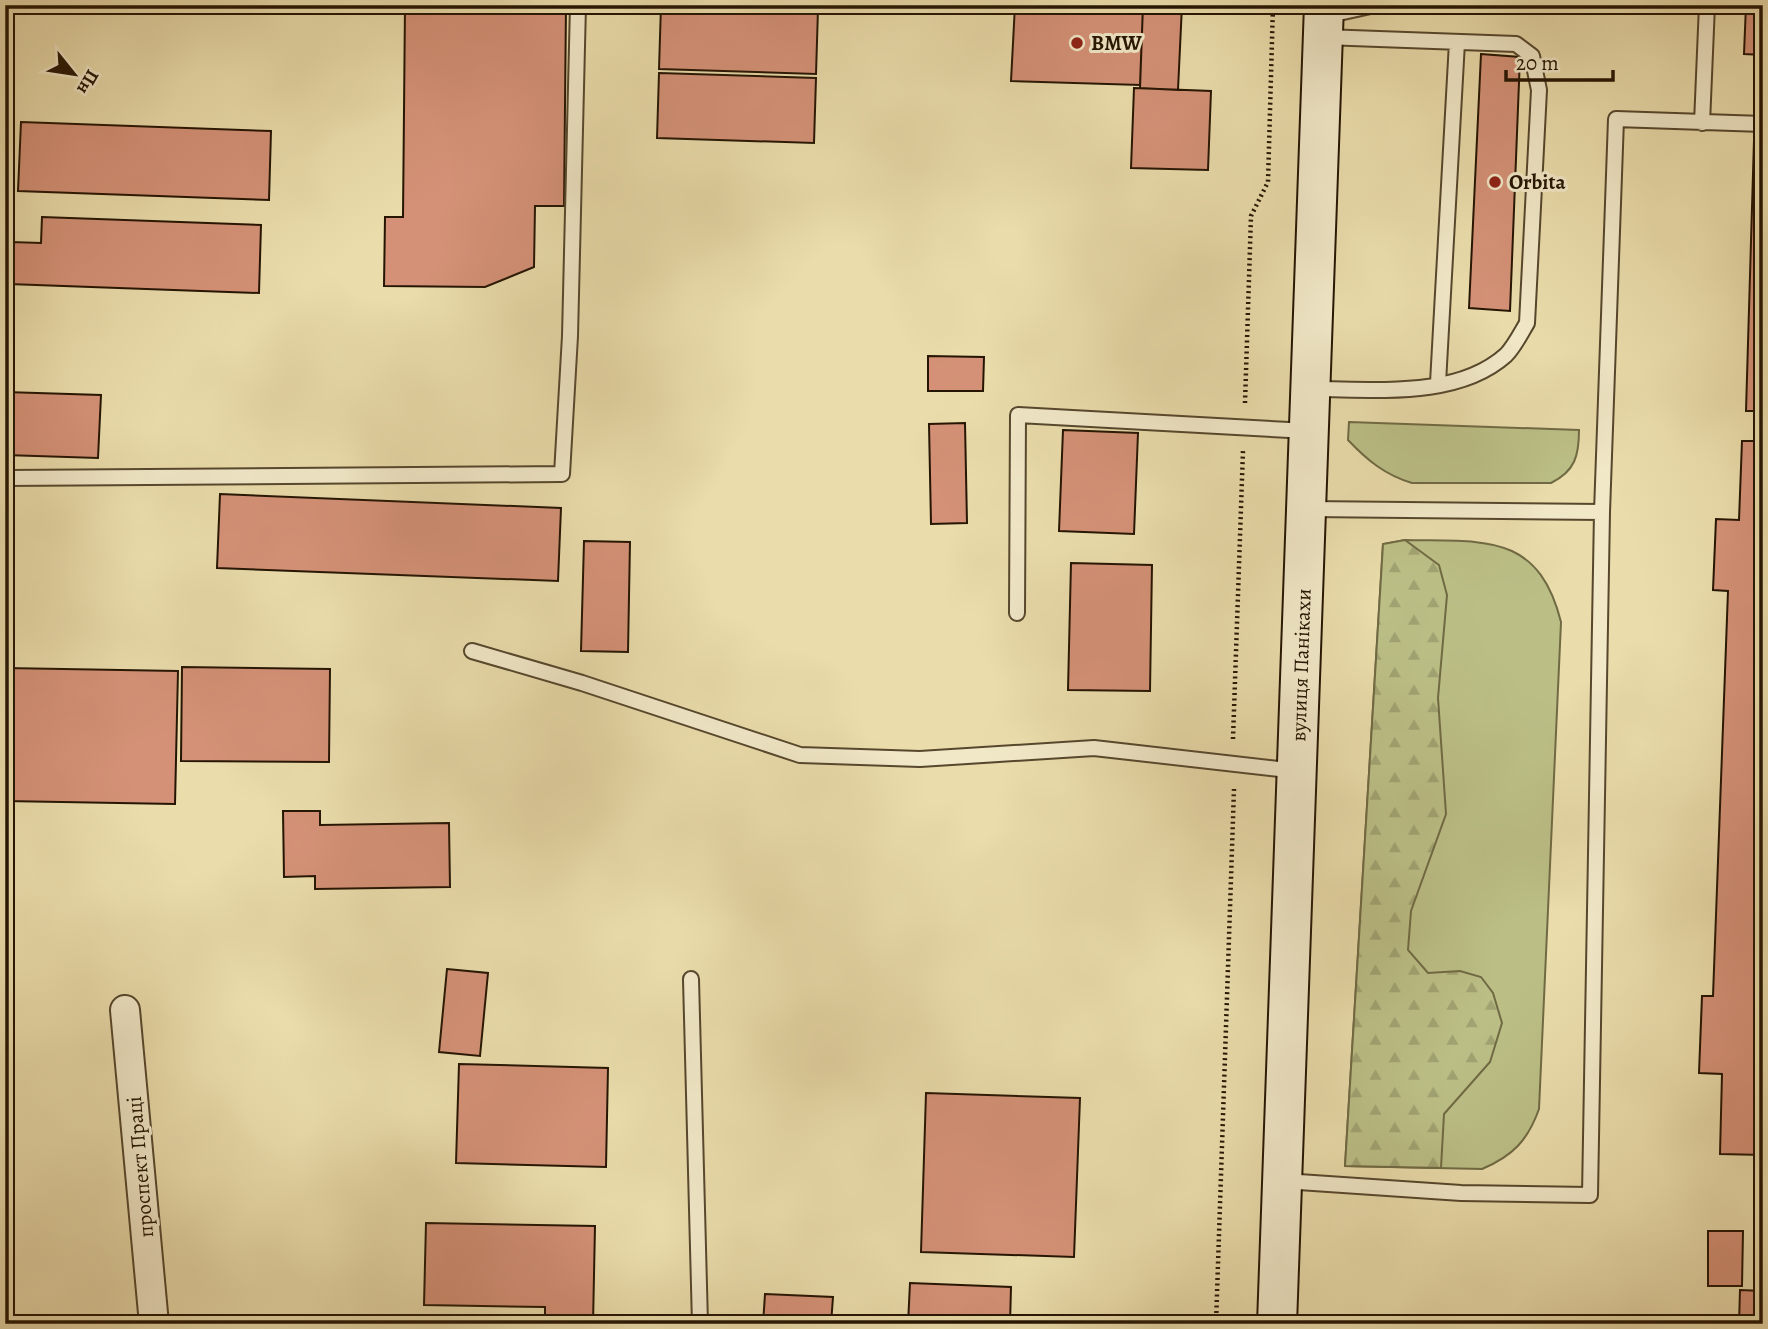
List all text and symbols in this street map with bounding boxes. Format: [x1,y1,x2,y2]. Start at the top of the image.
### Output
place label: BMW [1091,29,1143,57]
marker: BMW [1069,35,1085,51]
north arrow [38,38,108,108]
scale bar [1506,38,1612,82]
text: 20 m [1516,49,1559,77]
text: Пн [70,65,105,99]
place label: Orbita [1509,168,1566,196]
marker: Orbita [1487,174,1503,190]
street label: вулиця Панікахи [1284,588,1318,742]
street label: проспект Праці [120,1095,160,1239]

